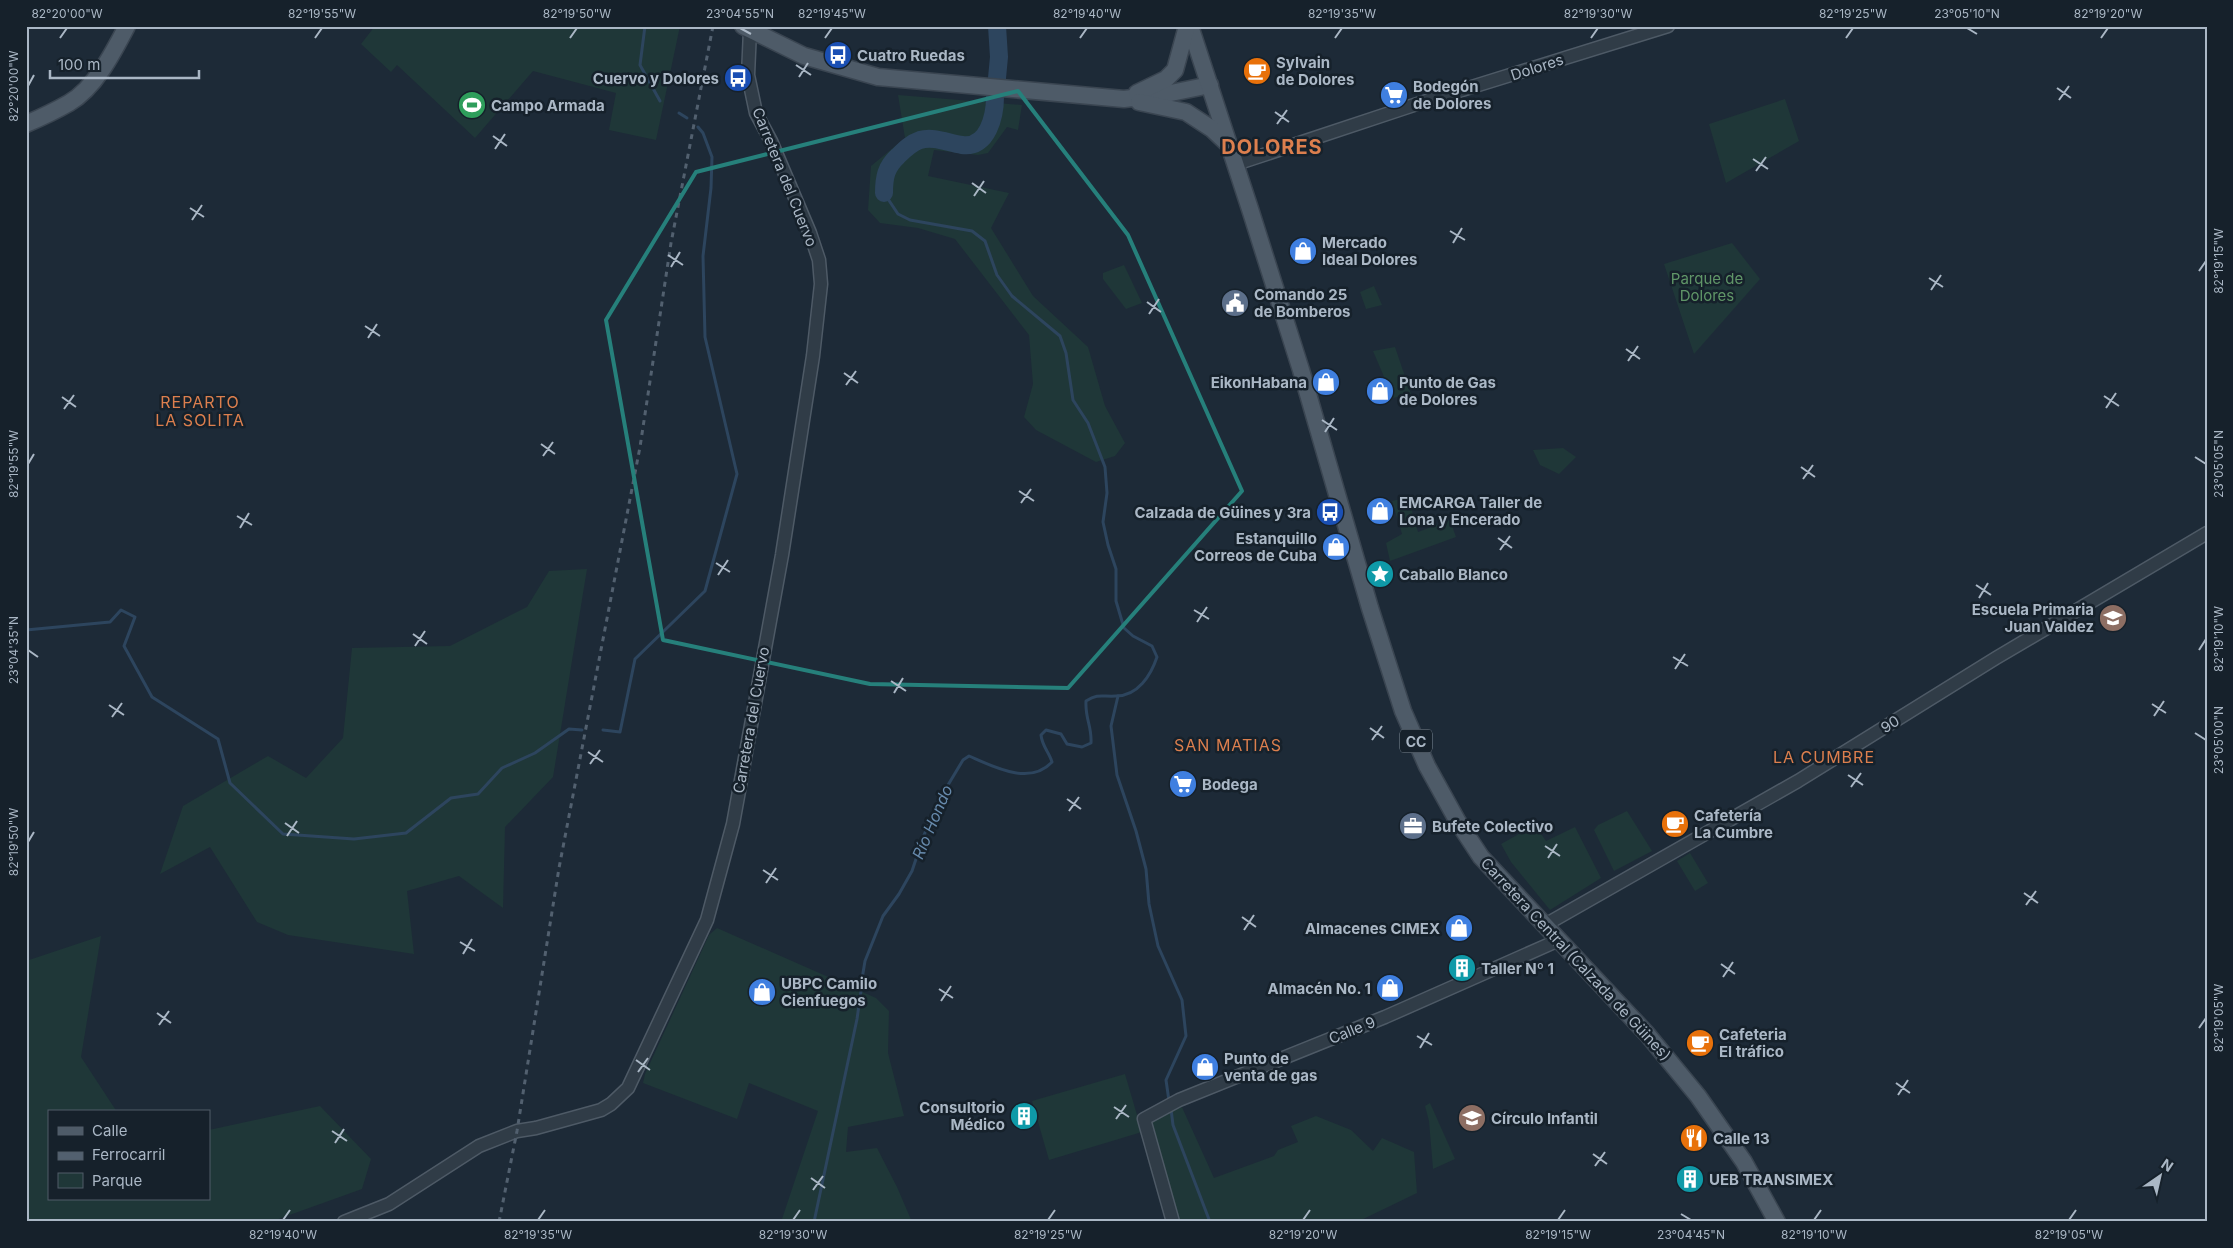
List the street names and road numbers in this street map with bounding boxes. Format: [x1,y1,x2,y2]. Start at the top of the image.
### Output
street label: Dolores [1508,50,1566,84]
street label: Carretera del Cuervo [748,105,822,249]
street label: Carretera del Cuervo [729,645,773,795]
street label: 90 [1877,711,1903,737]
road number: CC [1400,729,1432,752]
street label: Carretera Central (Calzada de Güines) [1477,854,1675,1064]
street label: Calle 9 [1326,1012,1378,1048]

